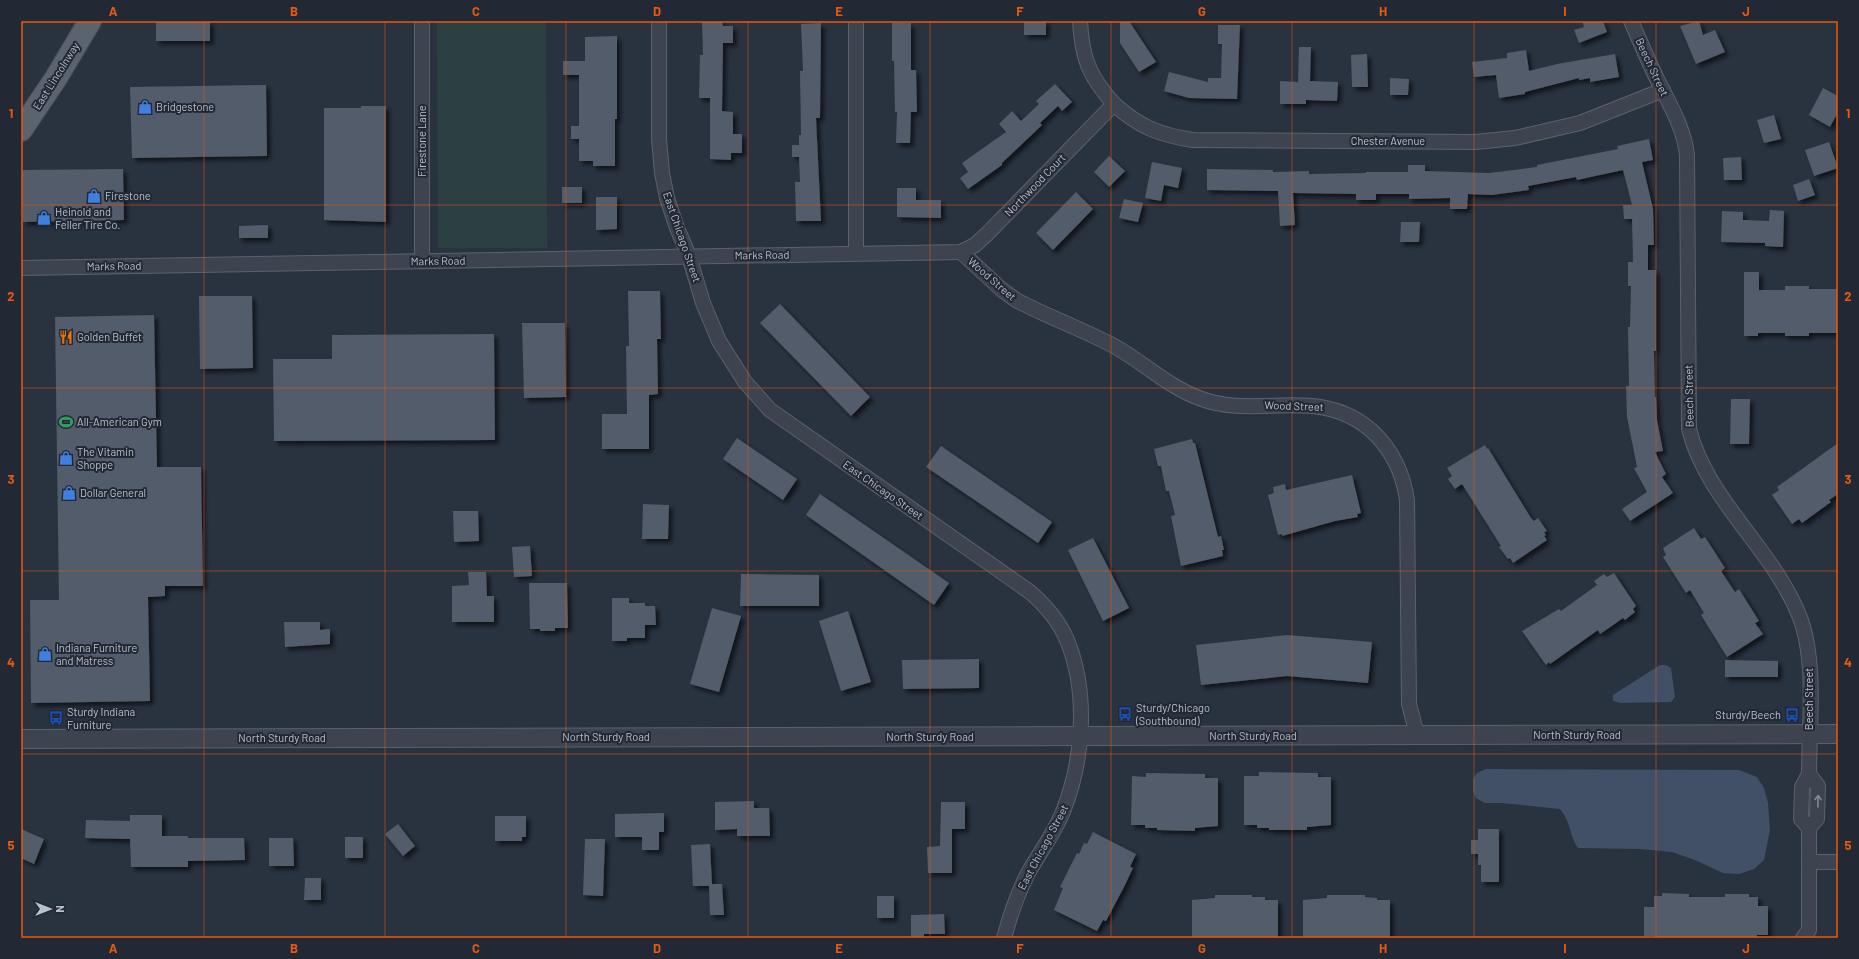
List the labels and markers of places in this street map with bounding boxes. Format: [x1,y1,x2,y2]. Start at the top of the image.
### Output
shop icon: Bridgestone [137,99,153,115]
place label: Bridgestone [156,100,214,113]
shop icon: Firestone [86,188,102,204]
place label: Firestone [105,189,151,202]
place label: Heinold and Feller Tire Co. [55,205,120,231]
shop icon: Heinold and Feller Tire Co. [36,210,52,226]
restaurant icon: Golden Buffet [58,329,74,345]
place label: Golden Buffet [77,330,142,343]
sports icon: All-American Gym [58,414,74,430]
place label: All-American Gym [77,415,162,428]
place label: The Vitamin Shoppe [77,445,134,471]
shop icon: The Vitamin Shoppe [58,450,74,466]
shop icon: Dollar General [61,485,77,501]
place label: Dollar General [80,486,146,499]
place label: Indiana Furniture and Matress [56,641,137,667]
shop icon: Indiana Furniture and Matress [37,646,53,662]
place label: Sturdy/Chicago (Southbound) [1135,701,1210,727]
place label: Sturdy Indiana Furniture [67,705,135,731]
bus stop icon: Sturdy/Chicago (Southbound) [1117,706,1133,722]
bus stop icon: Sturdy/Beech [1784,707,1800,723]
place label: Sturdy/Beech [1715,708,1781,721]
bus stop icon: Sturdy Indiana Furniture [48,710,64,726]

